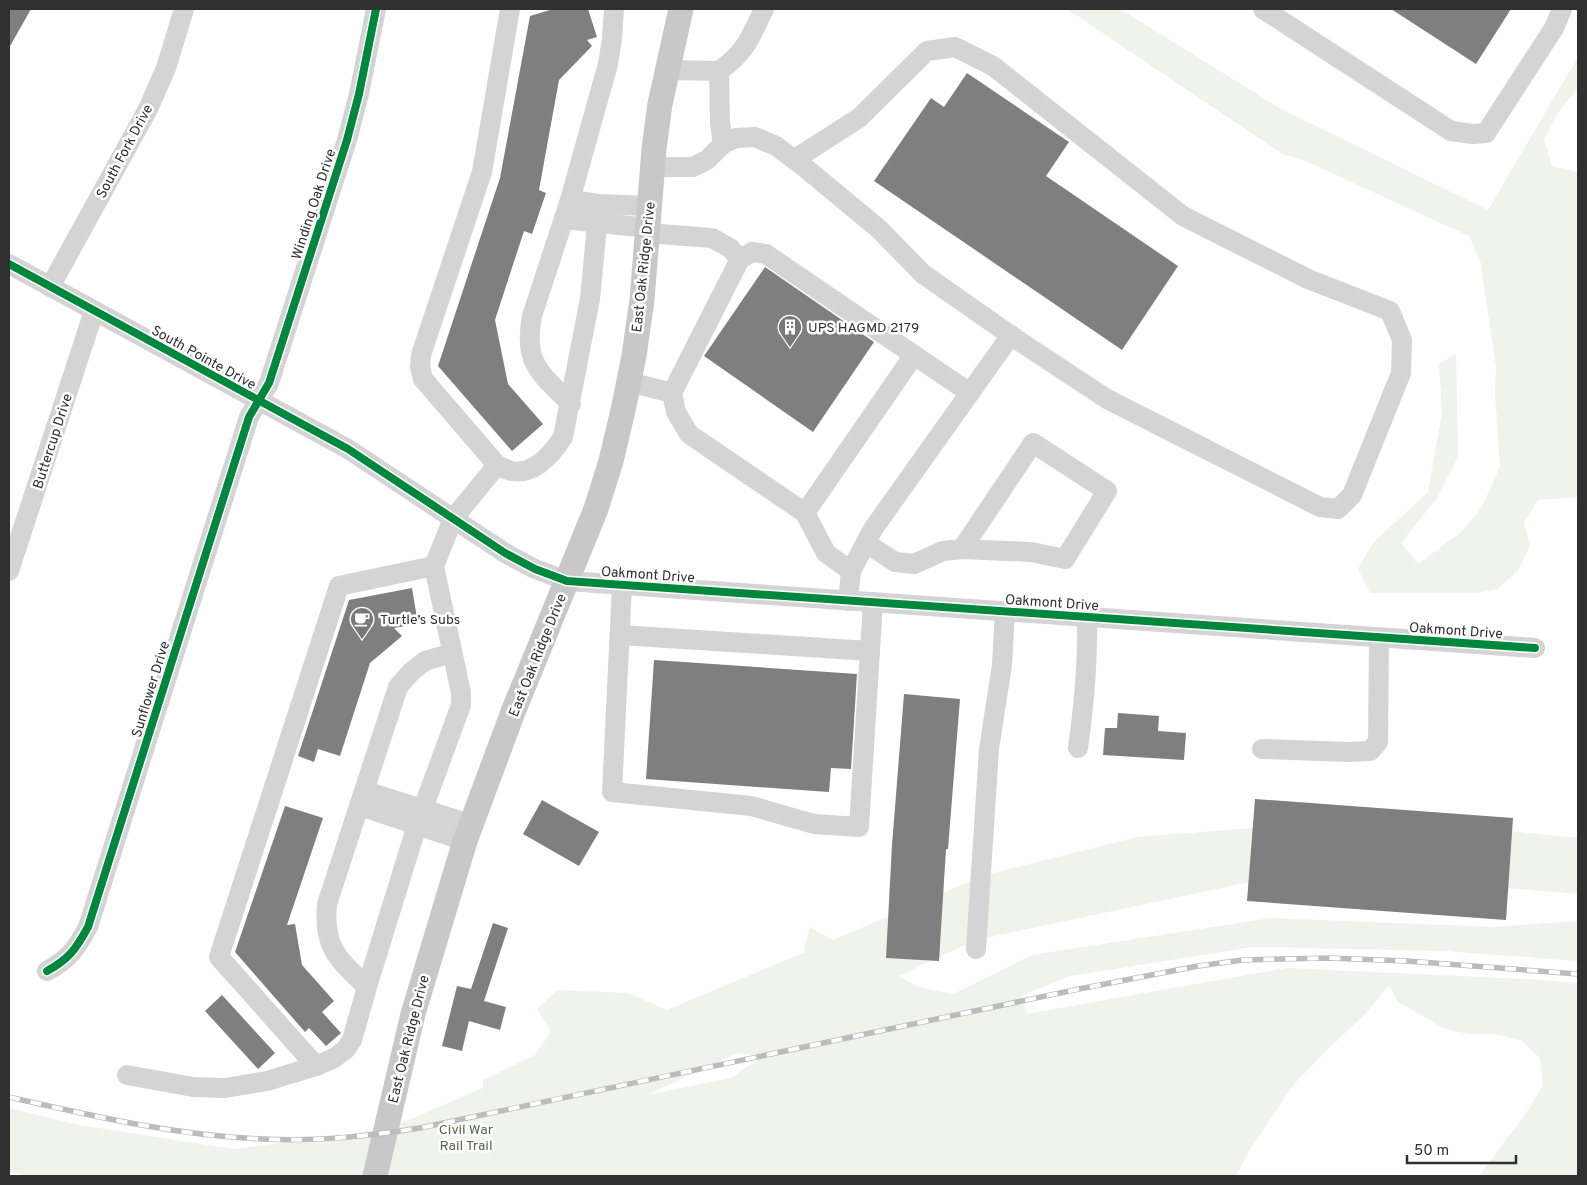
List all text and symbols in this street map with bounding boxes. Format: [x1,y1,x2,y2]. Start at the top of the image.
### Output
street label: South Fork Drive [93,102,157,202]
street label: Winding Oak Drive [289,147,340,262]
street label: East Oak Ridge Drive [629,201,660,333]
building icon: UPS HAGMD 2179 [777,314,803,348]
place label: UPS HAGMD 2179 [808,320,919,337]
street label: South Pointe Drive [148,323,259,394]
street label: Buttercup Drive [30,392,77,491]
street label: Oakmont Drive [600,564,695,587]
street label: East Oak Ridge Drive [506,592,571,720]
street label: Oakmont Drive [1004,592,1099,615]
cafe icon: Turtle’s Subs [349,606,375,640]
place label: Turtle’s Subs [380,612,460,629]
street label: Oakmont Drive [1408,620,1503,643]
street label: Sunflower Drive [129,639,174,740]
street label: East Oak Ridge Drive [385,974,434,1105]
park label: Civil War Rail Trail [439,1122,494,1155]
scale bar [1407,1132,1516,1164]
text: 50 m [1414,1142,1449,1161]

